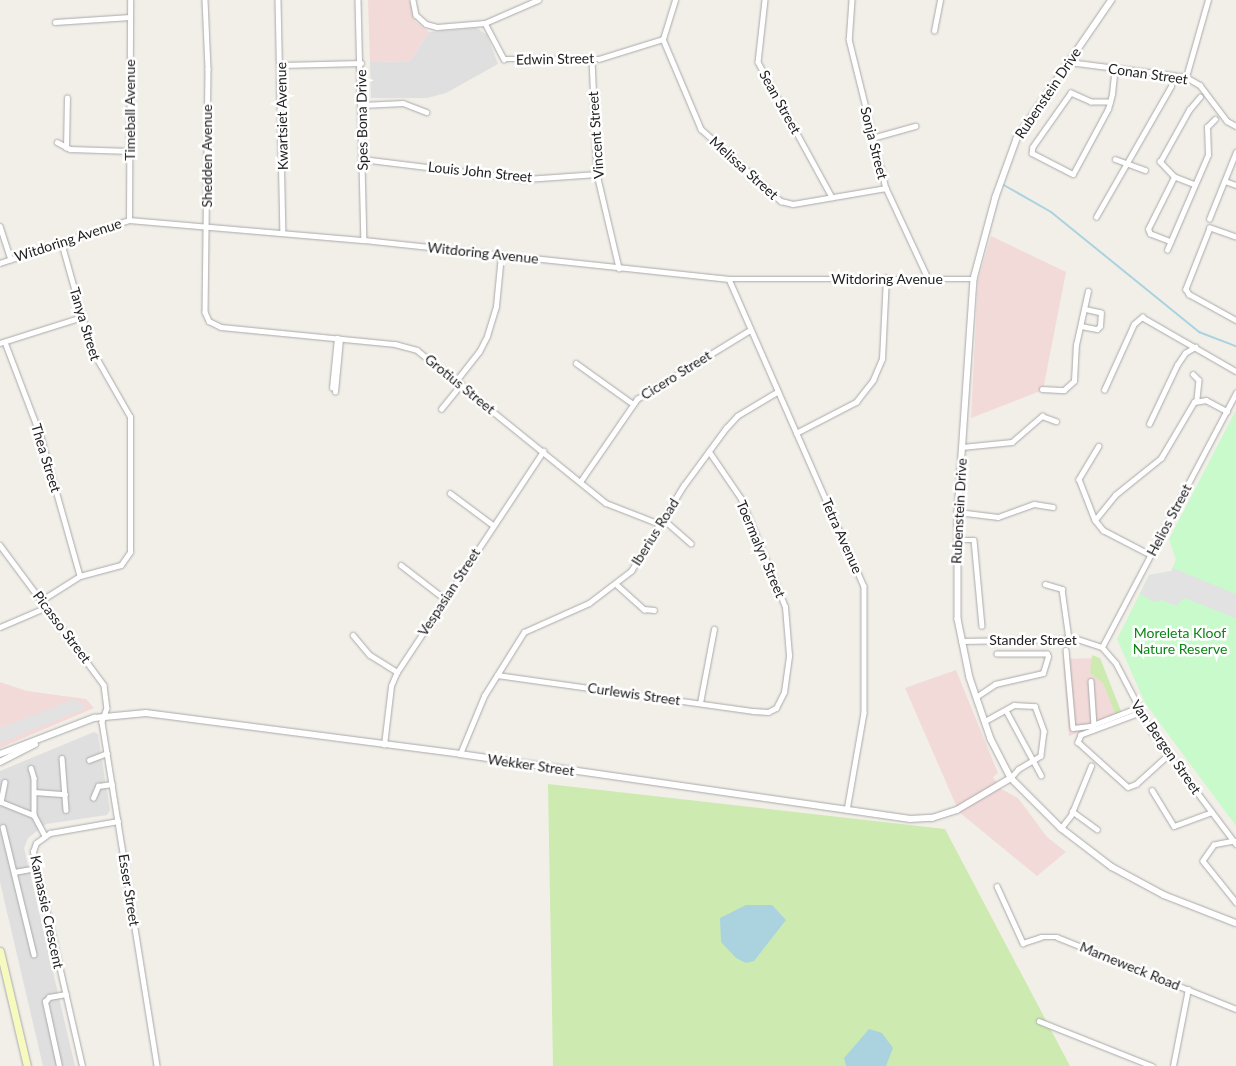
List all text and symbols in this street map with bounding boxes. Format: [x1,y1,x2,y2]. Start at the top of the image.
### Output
street label: Rubenstein Drive [1011,44,1085,142]
street label: Edwin Street [516,50,594,68]
street label: Timeball Avenue [122,59,138,161]
street label: Conan Street [1107,60,1189,88]
street label: Kwartsiet Avenue [273,62,291,170]
street label: Sean Street [756,67,804,137]
street label: Spes Bona Drive [353,69,371,171]
street label: Vincent Street [585,91,607,179]
street label: Shedden Avenue [199,104,215,208]
street label: Sonja Street [857,105,891,181]
street label: Melissa Street [706,133,782,203]
street label: Louis John Street [427,158,533,186]
street label: Witdoring Avenue [12,215,124,265]
street label: Witdoring Avenue [426,239,540,267]
street label: Witdoring Avenue [831,271,943,287]
street label: Tanya Street [66,285,104,363]
street label: Cicero Street [638,347,714,403]
street label: Grotius Street [421,351,499,417]
street label: Thea Street [28,422,64,494]
street label: Rubenstein Drive [948,458,970,564]
street label: Helios Street [1143,481,1195,559]
street label: Iberius Road [628,495,682,569]
street label: Tetra Avenue [818,496,866,576]
street label: Toermalyn Street [733,498,789,600]
street label: Vespasian Street [414,545,484,639]
street label: Picasso Street [29,588,95,666]
park label: Moreleta Kloof Nature Reserve [1133,625,1227,658]
street label: Stander Street [989,632,1077,648]
street label: Curlewis Street [586,679,682,709]
street label: Van Bergen Street [1127,697,1205,797]
street label: Wekker Street [486,751,576,779]
street label: Esser Street [115,853,143,927]
street label: Kamassie Crescent [27,854,67,970]
street label: Marneweck Road [1077,938,1183,994]

